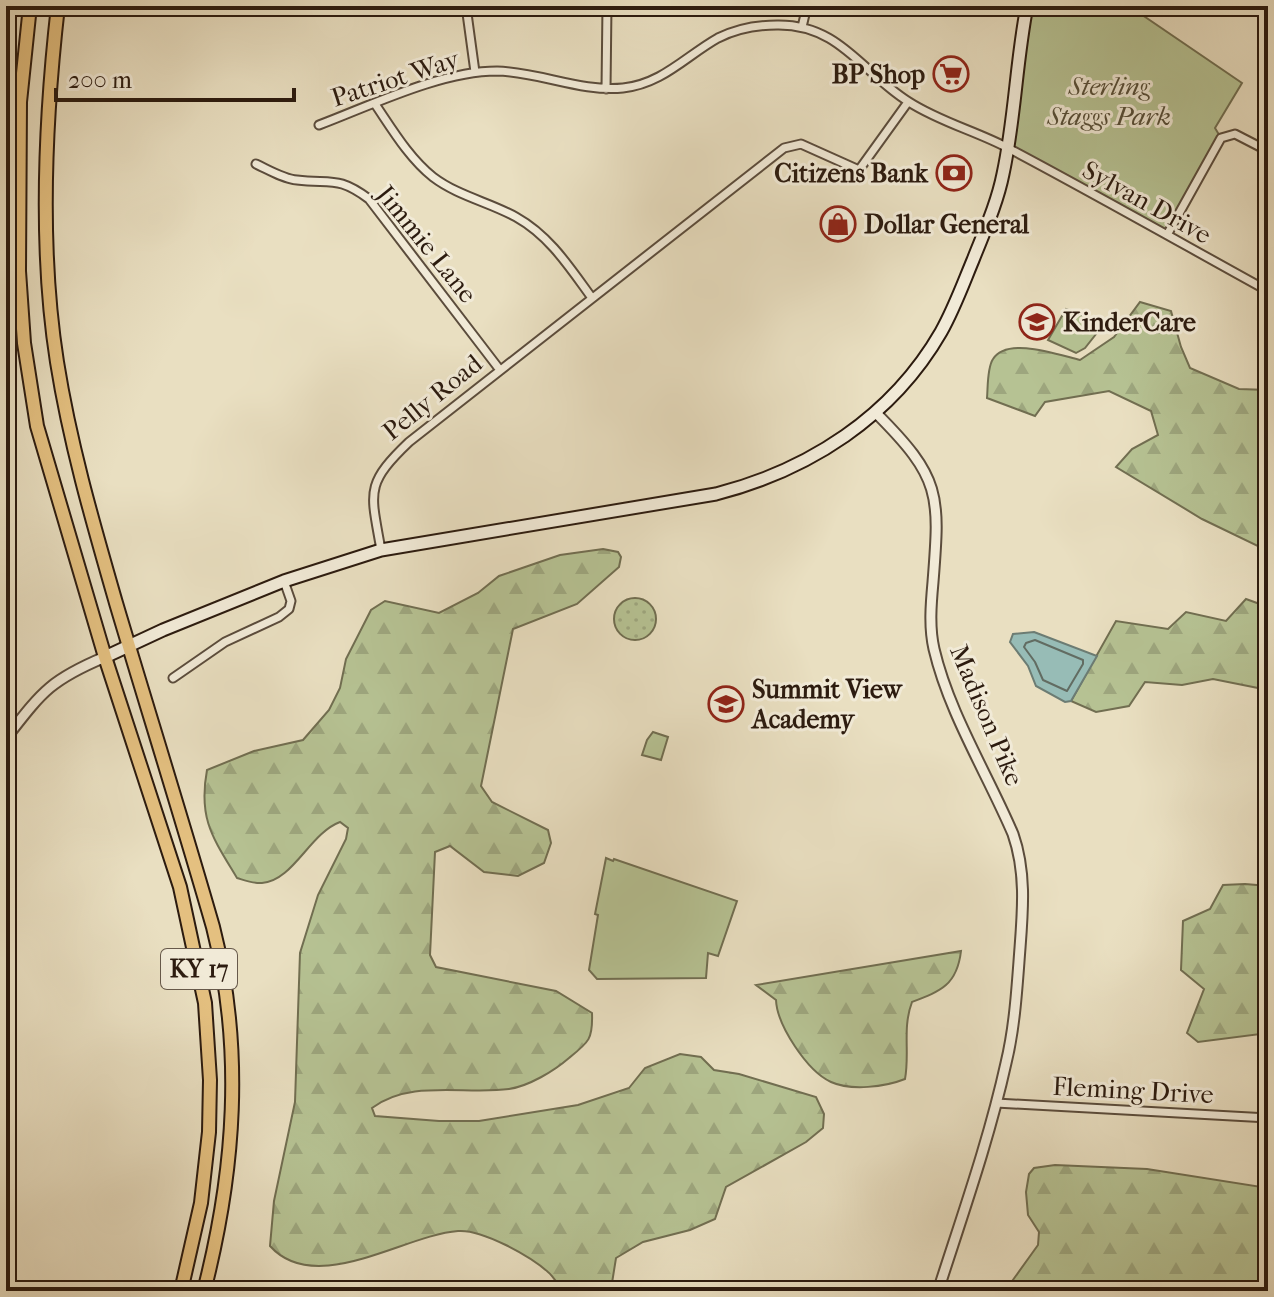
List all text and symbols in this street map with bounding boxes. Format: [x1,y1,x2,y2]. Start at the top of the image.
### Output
street label: Patriot Way [327,43,464,114]
scale bar [56,52,294,102]
supermarket icon: BP Shop [932,55,970,93]
place label: BP Shop [832,59,925,90]
text: 200 m [68,66,132,94]
park label: Sterling Staggs Park [1046,71,1171,132]
bank icon: Citizens Bank [935,154,973,192]
street label: Sylvan Drive [1077,154,1217,251]
place label: Citizens Bank [774,158,930,189]
street label: Jimmie Lane [369,178,483,309]
shop icon: Dollar General [819,205,857,243]
place label: Dollar General [864,209,1030,240]
school or university icon: KinderCare [1018,303,1056,341]
place label: KinderCare [1063,307,1196,338]
street label: Pelly Road [376,347,489,447]
street label: Madison Pike [943,640,1030,790]
place label: Summit View Academy [750,674,904,735]
school or university icon: Summit View Academy [707,685,745,723]
road number: KY 17 [161,949,237,989]
street label: Fleming Drive [1052,1071,1215,1110]

